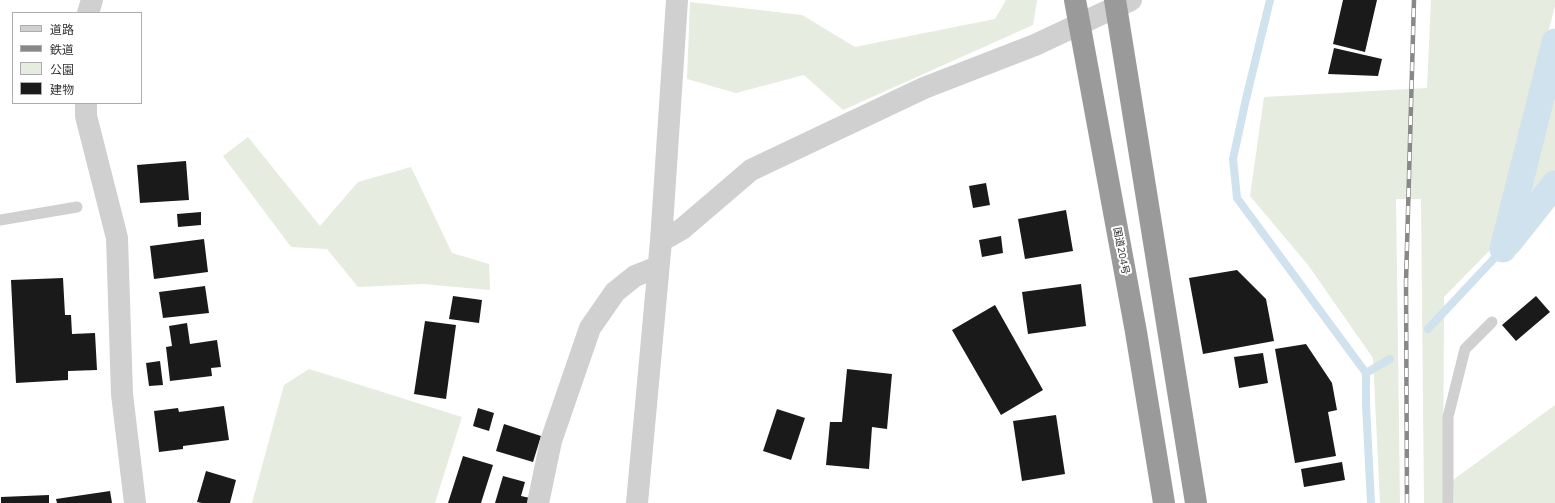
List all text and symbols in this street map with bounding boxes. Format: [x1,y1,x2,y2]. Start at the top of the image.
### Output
legend [12,12,142,104]
text: 道路 [50,22,74,37]
text: 鉄道 [50,42,74,57]
text: 公園 [50,62,74,77]
text: 建物 [50,82,74,97]
street label: 国道204号 [1111,226,1131,276]

